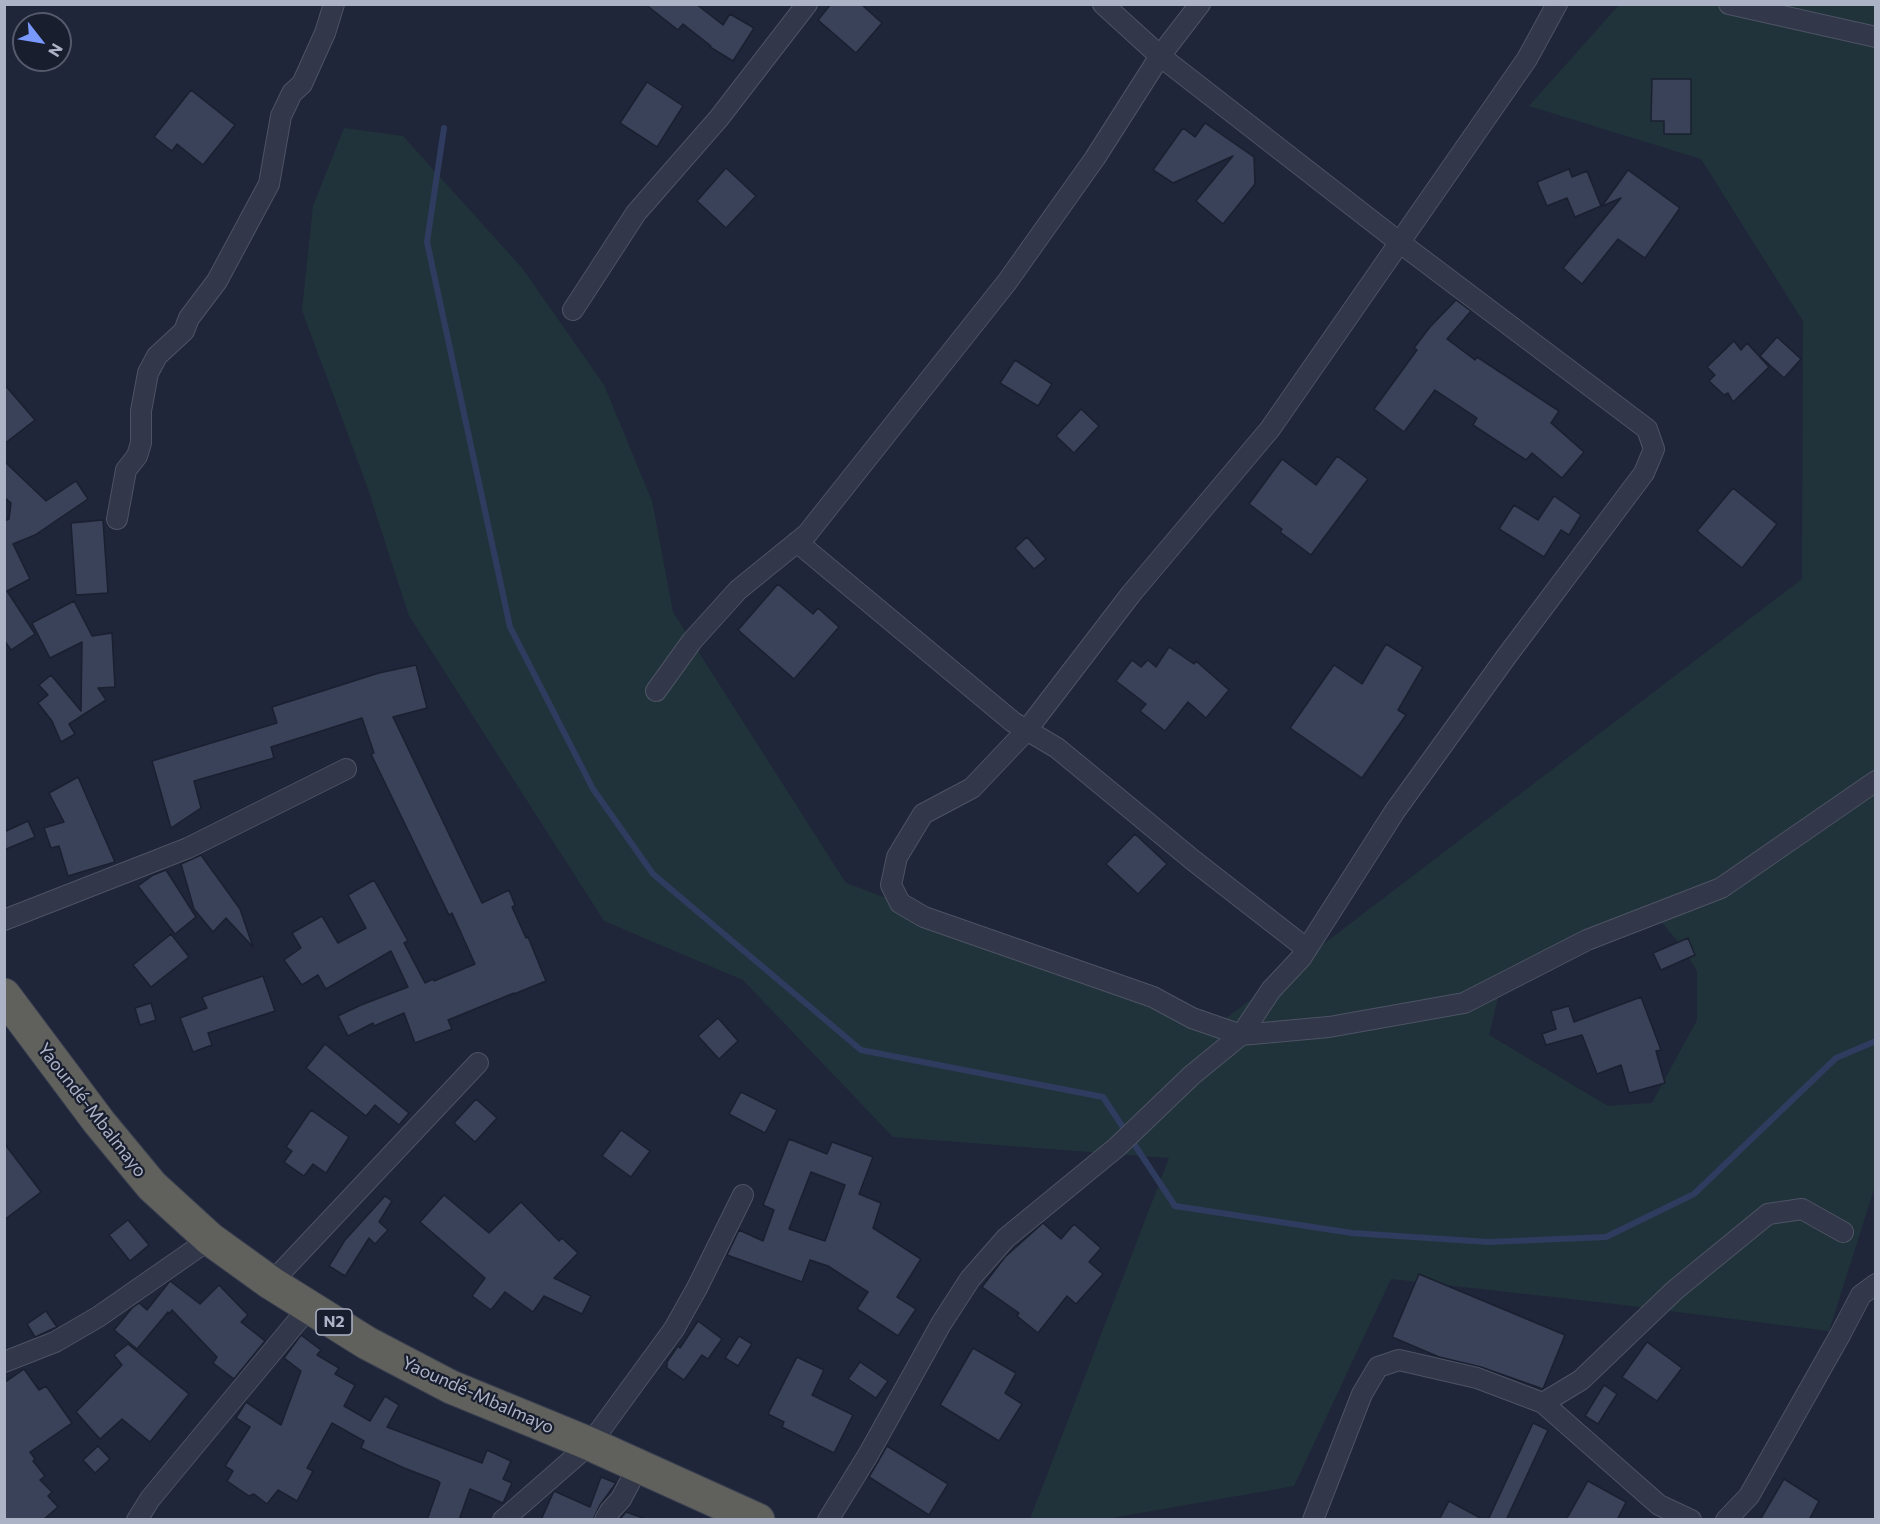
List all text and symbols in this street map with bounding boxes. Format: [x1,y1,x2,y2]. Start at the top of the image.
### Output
north arrow [12,12,72,72]
text: N [45,40,67,61]
street label: Yaoundé-Mbalmayo [33,1039,151,1181]
road number: N2 [316,1309,352,1335]
street label: Yaoundé-Mbalmayo [398,1352,558,1438]

